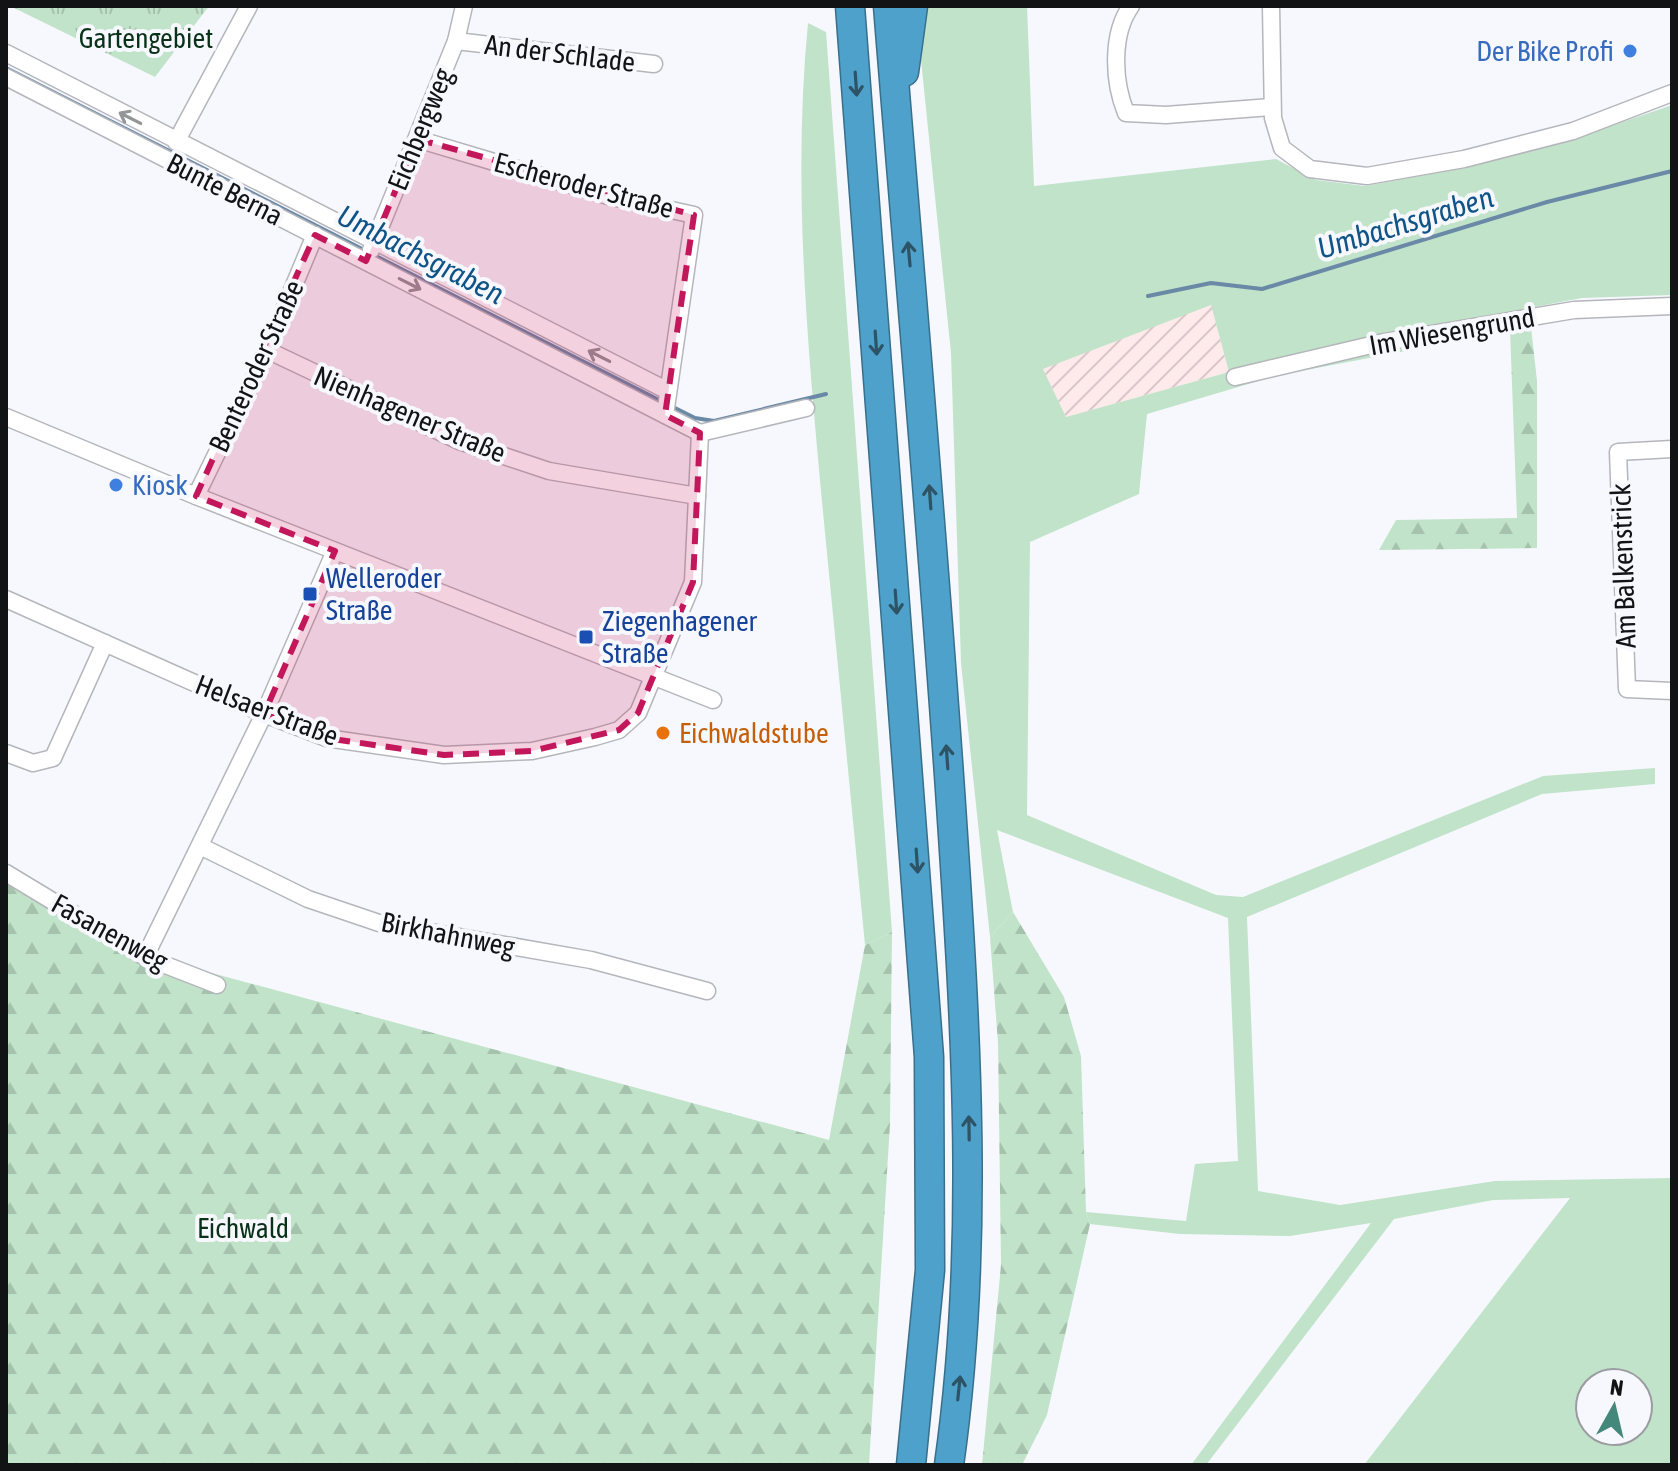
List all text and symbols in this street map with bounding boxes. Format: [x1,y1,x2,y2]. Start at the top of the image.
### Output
park label: Gartengebiet [79,22,213,54]
street label: An der Schlade [483,28,637,78]
place label: Der Bike Profi [1476,35,1614,67]
marker: Der Bike Profi [1621,42,1639,60]
street label: Eichbergweg [381,63,459,195]
one-way arrow [849,70,864,97]
one-way arrow [119,109,143,125]
street label: Bunte Berna [162,146,288,232]
street label: Escheroder Straße [491,146,677,224]
water label: Umbachsgraben [1313,179,1497,265]
water label: Umbachsgraben [332,198,510,310]
one-way arrow [901,241,916,268]
street label: Benteroder Straße [202,275,310,457]
one-way arrow [397,276,421,292]
street label: Im Wiesengrund [1367,301,1537,361]
one-way arrow [869,329,884,356]
one-way arrow [587,347,611,363]
street label: Nienhagener Straße [309,359,511,469]
place label: Kiosk [132,469,188,501]
marker: Kiosk [107,476,125,494]
street label: Am Balkenstrick [1604,483,1642,649]
one-way arrow [922,484,937,511]
place label: Welleroder Straße [326,562,442,626]
marker: Welleroder Straße [301,585,319,603]
one-way arrow [889,588,904,615]
place label: Ziegenhagener Straße [602,605,758,669]
marker: Ziegenhagener Straße [577,628,595,646]
street label: Helsaer Straße [191,668,343,752]
place label: Eichwaldstube [679,717,829,749]
marker: Eichwaldstube [654,724,672,742]
one-way arrow [939,744,954,771]
one-way arrow [910,847,925,874]
street label: Fasanenweg [46,887,174,977]
street label: Birkhahnweg [379,905,517,963]
one-way arrow [961,1115,977,1142]
park label: Eichwald [197,1212,289,1244]
north arrow [1574,1367,1654,1447]
text: N [1609,1373,1625,1401]
one-way arrow [952,1375,967,1402]

